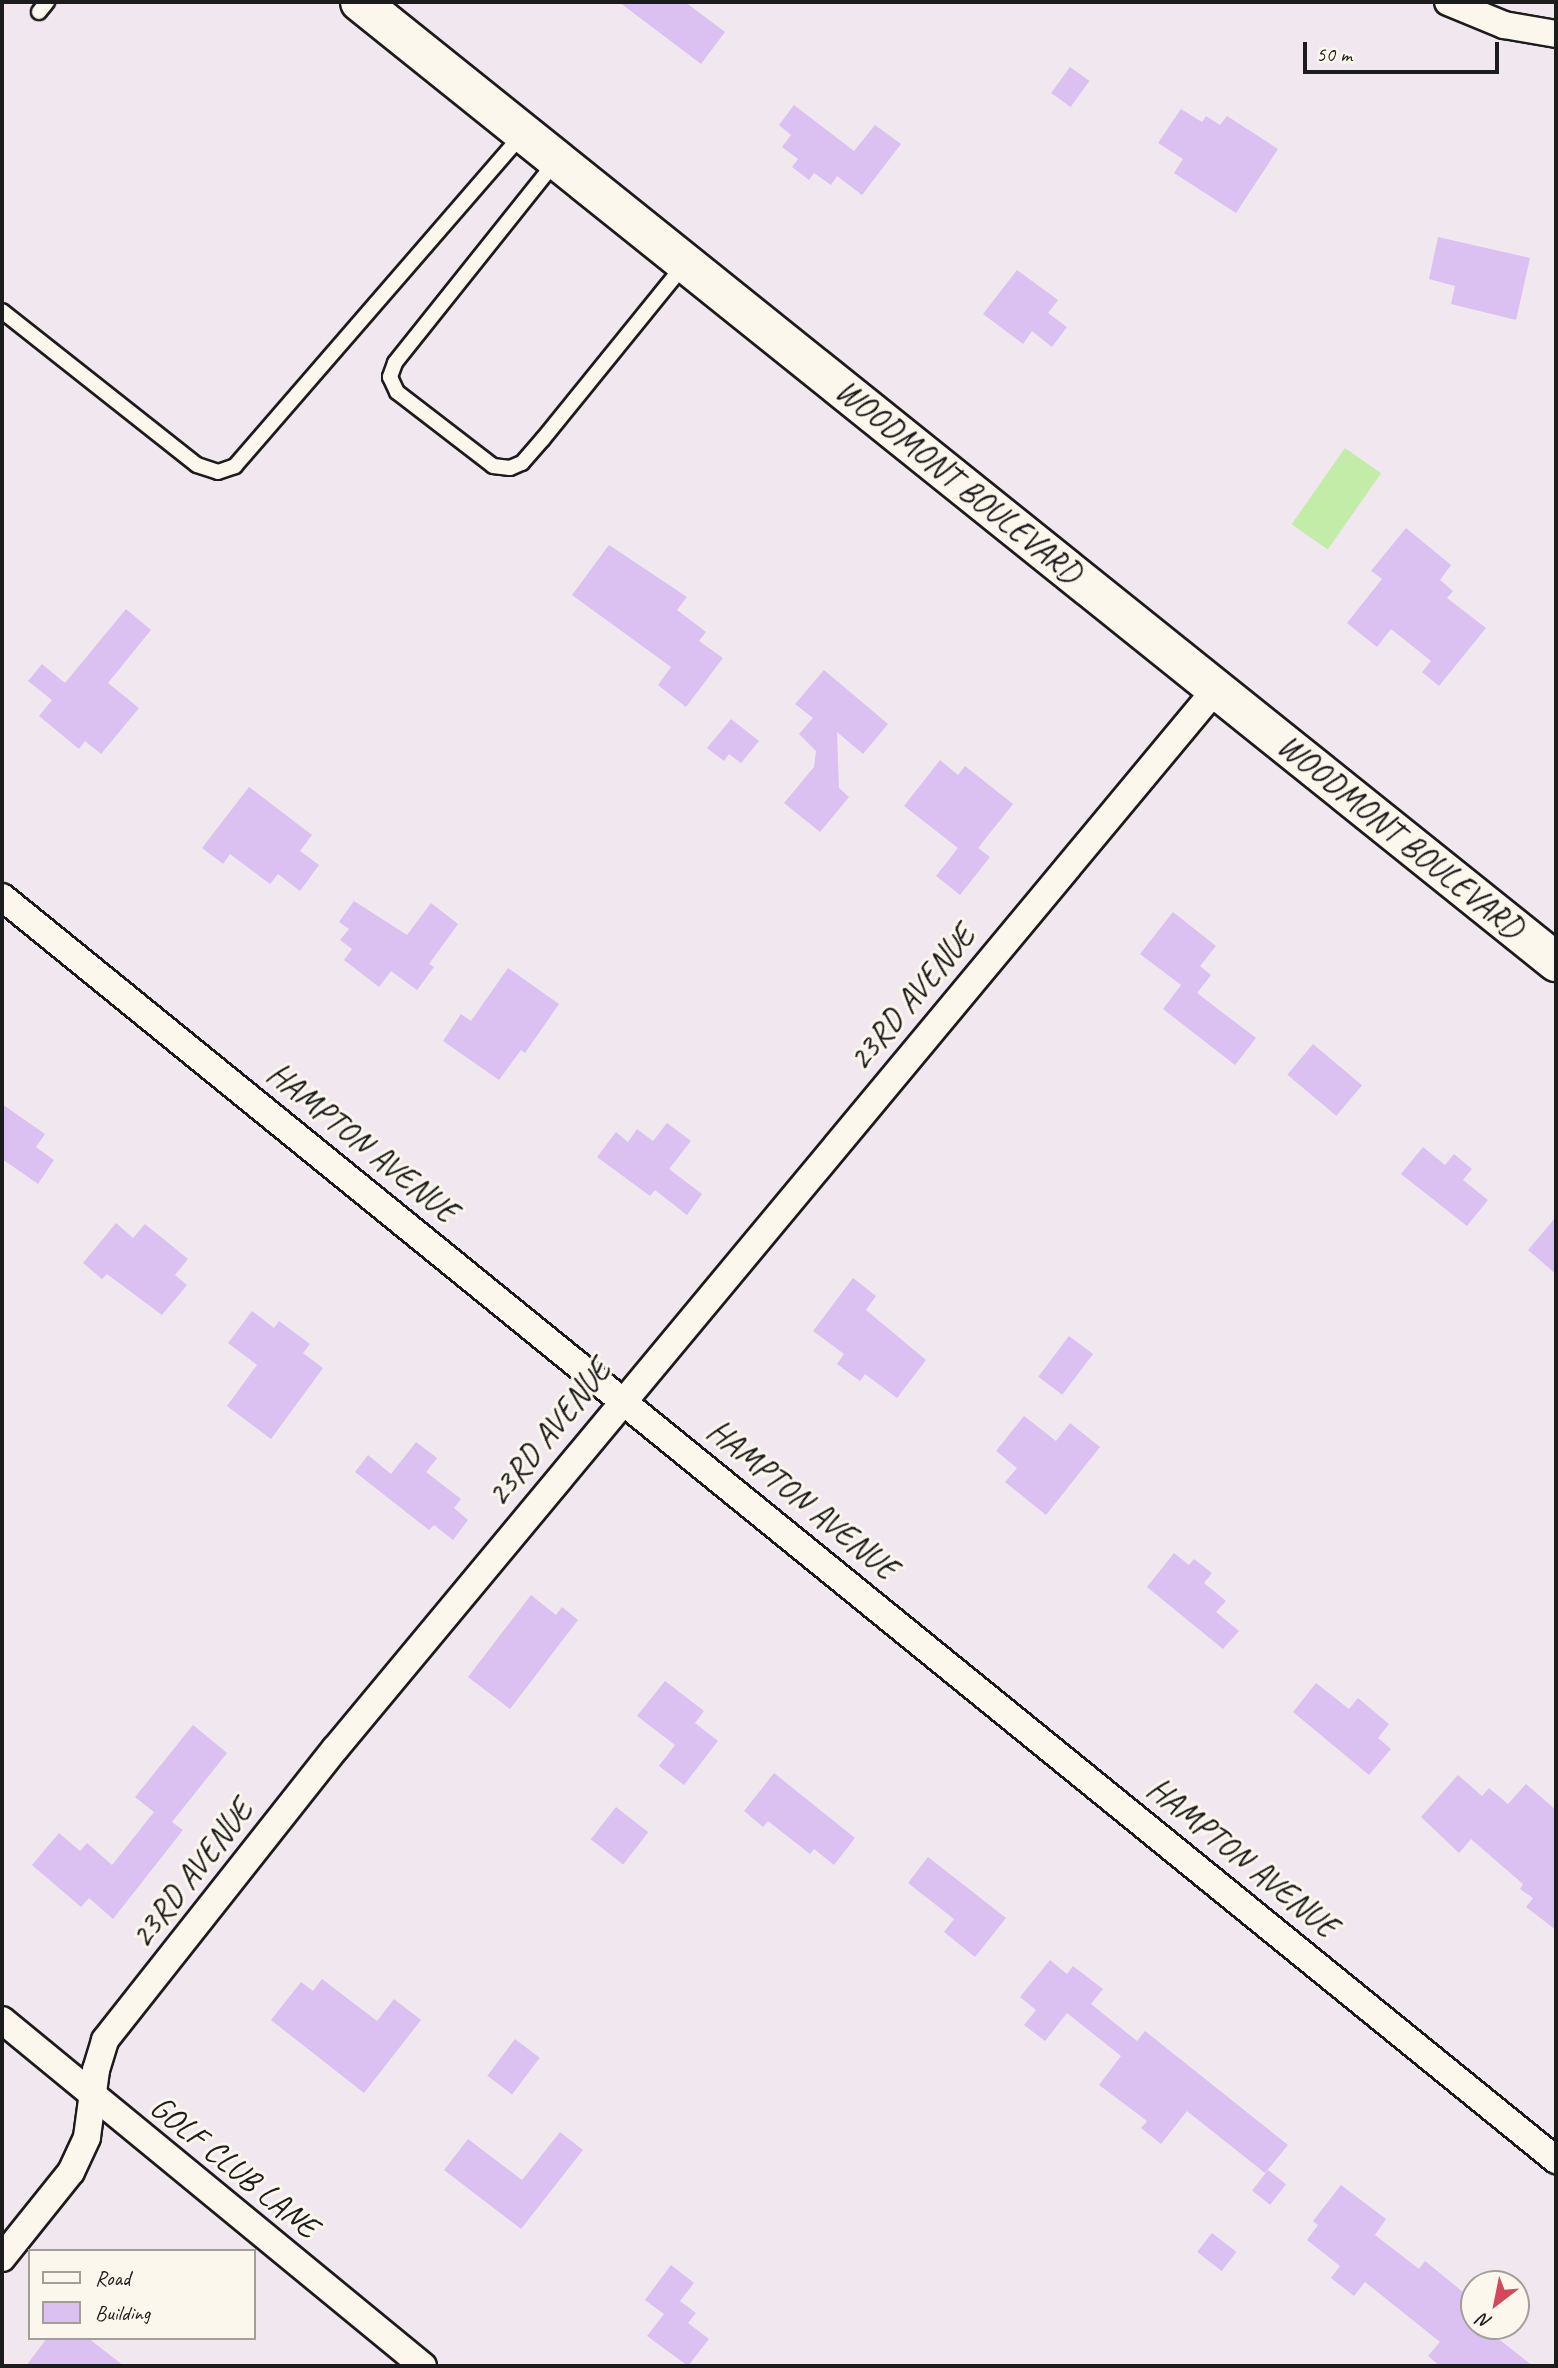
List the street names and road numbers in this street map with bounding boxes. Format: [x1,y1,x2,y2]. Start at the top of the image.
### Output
street label: WOODMONT BOULEVARD [827,370,1089,594]
street label: WOODMONT BOULEVARD [1269,725,1531,949]
street label: 23RD AVENUE [841,918,983,1078]
street label: HAMPTON AVENUE [259,1054,465,1232]
street label: 23RD AVENUE [479,1353,619,1513]
street label: HAMPTON AVENUE [699,1411,905,1589]
street label: HAMPTON AVENUE [1139,1769,1345,1947]
street label: 23RD AVENUE [123,1793,261,1955]
street label: GOLF CLUB LANE [142,2087,326,2247]

